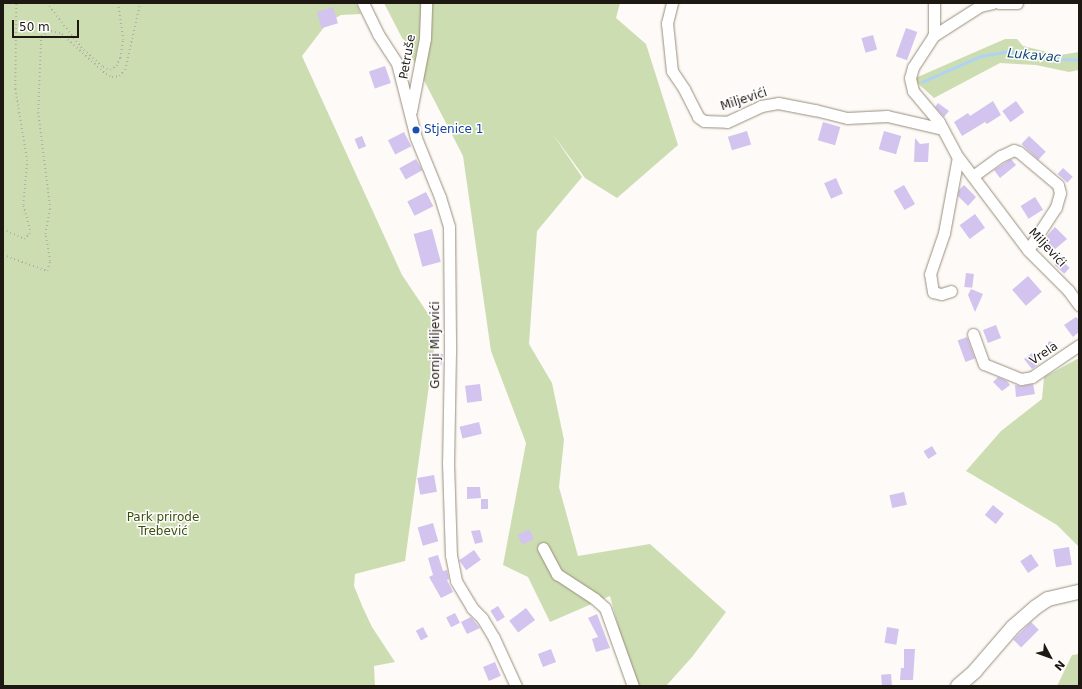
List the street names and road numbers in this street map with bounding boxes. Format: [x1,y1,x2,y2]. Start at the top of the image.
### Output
street label: Petruše [397,34,419,80]
street label: Miljevići [719,86,769,114]
street label: Miljevići [1025,225,1069,271]
street label: Gornji Miljevići [429,301,443,389]
street label: Vrela [1027,339,1061,369]

